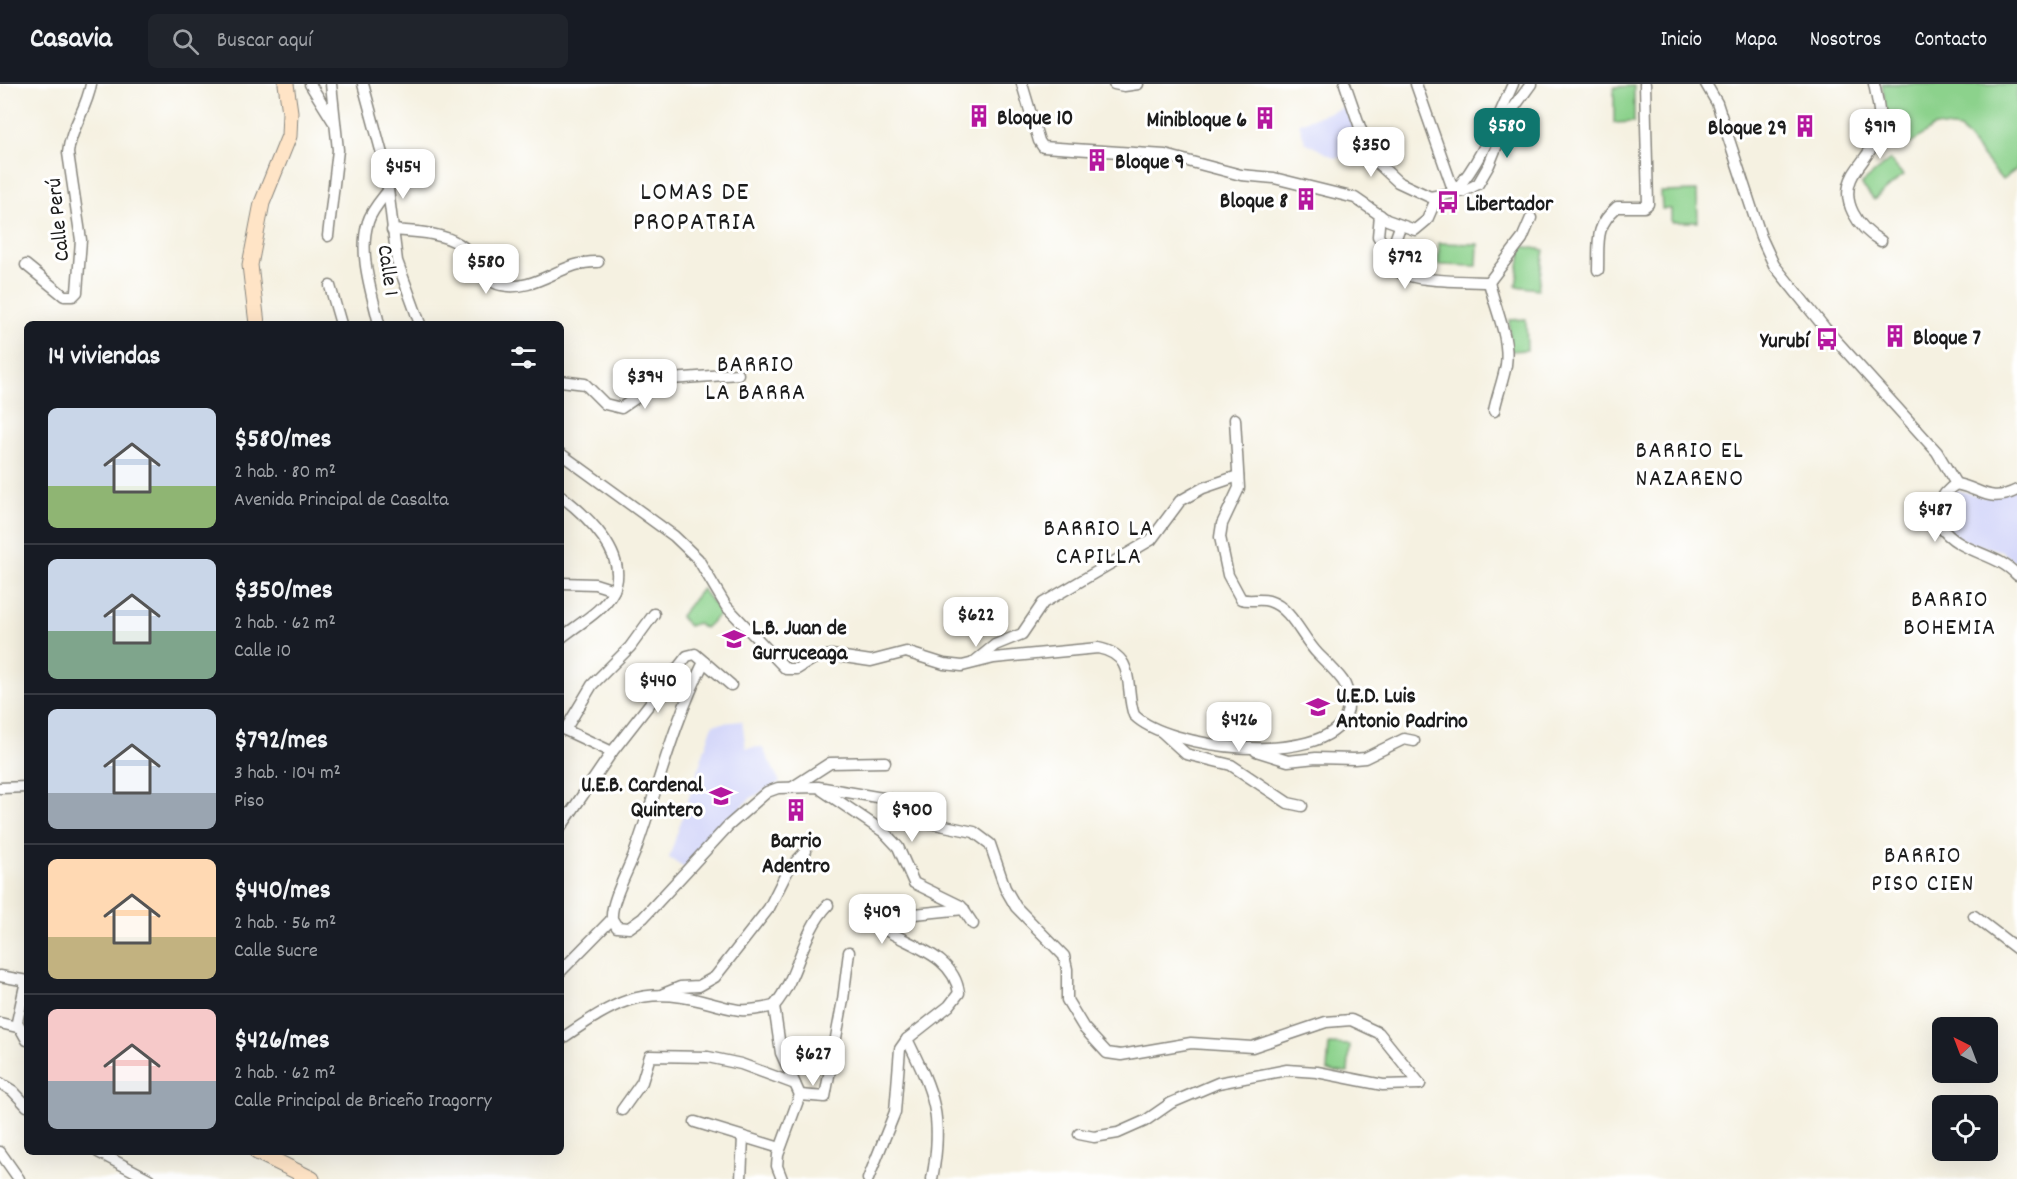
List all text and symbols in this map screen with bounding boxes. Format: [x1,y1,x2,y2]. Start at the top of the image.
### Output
search box [148,14,568,68]
text: Casavia [30,21,112,61]
icon: search [169,25,202,58]
text: Buscar aquí [217,26,312,57]
text: Inicio [1660,26,1702,56]
text: Mapa [1735,26,1777,56]
text: Nosotros [1810,26,1881,56]
text: Contacto [1914,26,1987,56]
building icon: Bloque 10 [966,103,992,129]
place label: Bloque 10 [997,104,1073,135]
building icon: Minibloque 6 [1252,105,1278,131]
place label: Minibloque 6 [1147,106,1247,137]
pin: $580 [1471,108,1543,159]
pin: $919 [1844,109,1916,160]
text: $580 [1488,113,1526,141]
building icon: Bloque 29 [1792,113,1818,139]
place label: Bloque 29 [1708,114,1787,145]
text: $919 [1864,114,1896,142]
pin: $350 [1335,127,1407,178]
text: $350 [1351,132,1391,160]
building icon: Bloque 9 [1084,147,1110,173]
place label: Bloque 9 [1115,148,1185,179]
pin: $454 [367,149,439,200]
text: $454 [385,154,421,182]
district label: LOMAS DE PROPATRIA [633,175,757,242]
street label: Calle Perú [40,176,79,263]
building icon: Bloque 8 [1293,186,1319,212]
place label: Bloque 8 [1220,187,1288,218]
bus stop icon: Libertador [1435,189,1461,215]
place label: Libertador [1466,190,1554,221]
pin: $792 [1369,239,1441,290]
street label: Calle 1 [368,243,405,298]
pin: $580 [450,244,522,295]
text: $792 [1387,244,1423,272]
text: $580 [467,249,505,277]
building icon: Bloque 7 [1882,323,1908,349]
place label: Bloque 7 [1913,324,1981,355]
bus stop icon: Yurubí [1814,326,1840,352]
place label: Yurubí [1759,327,1811,358]
text: 14 viviendas [48,339,160,376]
icon: filters [507,341,540,374]
district label: BARRIO LA BARRA [705,349,807,411]
pin: $394 [609,359,681,410]
text: $394 [627,364,663,392]
text: $580/mes [234,422,331,459]
icon: home [96,432,168,504]
district label: BARRIO EL NAZARENO [1636,435,1744,497]
text: 2 hab. · 80 m² [234,459,336,487]
text: Avenida Principal de Casalta [234,487,449,515]
pin: $487 [1899,492,1971,543]
text: $487 [1918,497,1952,525]
district label: BARRIO LA CAPILLA [1044,513,1155,575]
text: $350/mes [234,573,333,610]
icon: home [96,583,168,655]
district label: BARRIO BOHEMIA [1903,584,1997,646]
pin: $622 [940,597,1012,648]
text: $622 [957,602,995,630]
text: 2 hab. · 62 m² [234,610,336,638]
place label: L.B. Juan de Gurruceaga [752,614,848,670]
school or university icon: L.B. Juan de Gurruceaga [721,626,747,652]
text: Calle 10 [234,638,291,666]
pin: $440 [622,663,694,714]
text: $440 [639,668,677,696]
place label: U.E.D. Luis Antonio Padrino [1336,682,1468,738]
school or university icon: U.E.D. Luis Antonio Padrino [1305,694,1331,720]
pin: $426 [1203,702,1275,753]
text: $426 [1221,707,1257,735]
text: $792/mes [234,723,328,760]
icon: home [96,733,168,805]
text: 3 hab. · 104 m² [234,760,341,788]
place label: U.E.B. Cardenal Quintero [581,771,704,827]
school or university icon: U.E.B. Cardenal Quintero [708,783,734,809]
text: Piso [234,788,264,816]
pin: $900 [876,792,948,843]
building icon: Barrio Adentro [783,797,809,823]
text: $900 [891,797,933,825]
place label: Barrio Adentro [762,827,830,883]
district label: BARRIO PISO CIEN [1871,840,1975,902]
text: $440/mes [234,873,331,910]
icon: home [96,883,168,955]
pin: $409 [846,894,918,945]
text: $409 [863,899,901,927]
text: 2 hab. · 56 m² [234,910,336,938]
text: Calle Sucre [234,938,318,966]
north arrow [1932,1017,1998,1083]
map controls [1932,1017,1998,1161]
text: $426/mes [234,1023,330,1060]
icon: home [96,1033,168,1105]
pin: $627 [777,1036,849,1087]
text: $627 [795,1041,831,1069]
text: 2 hab. · 62 m² [234,1060,336,1088]
text: Calle Principal de Briceño Iragorry [234,1088,492,1116]
button: locate [1932,1095,1998,1161]

